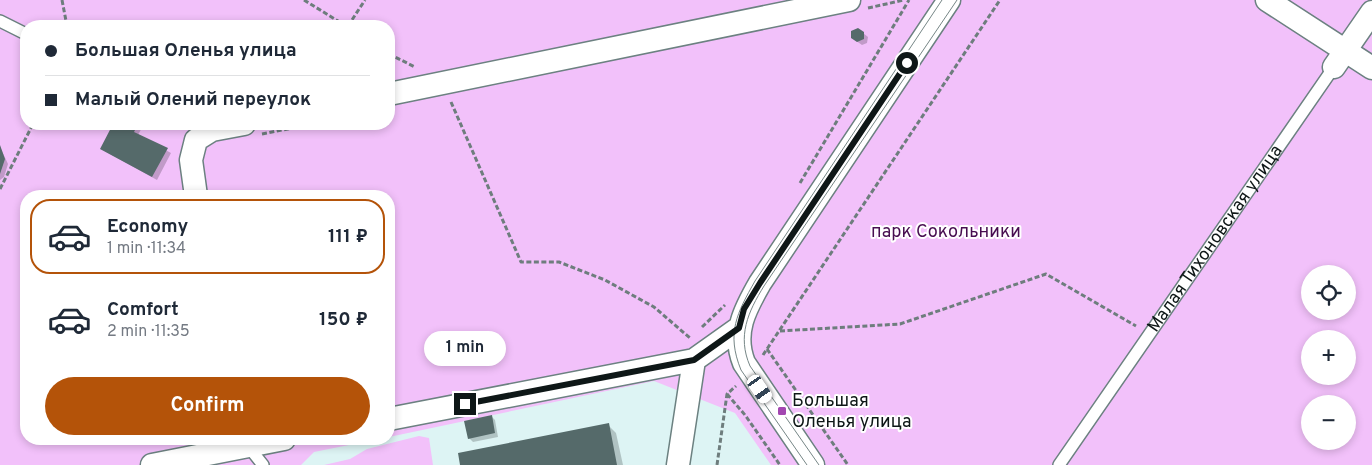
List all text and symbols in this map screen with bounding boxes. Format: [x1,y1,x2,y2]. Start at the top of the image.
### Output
text: Большая Оленья улица [75,39,297,63]
route start [896,52,918,74]
text: Малый Олений переулок [75,88,311,112]
street label: Малая Тихоновская улица [1143,141,1288,337]
icon: car [47,214,92,259]
text: Economy [107,215,188,239]
park label: парк Сокольники [871,221,1021,244]
text: 111 ₽ [328,225,368,249]
text: 1 min · 11:34 [107,239,186,259]
map controls [1301,265,1356,450]
button: locate [1301,265,1356,320]
icon: car [47,297,92,342]
text: Comfort [107,298,179,322]
text: 150 ₽ [319,308,368,332]
text: 2 min · 11:35 [107,322,190,342]
button: + [1301,330,1356,385]
callout: 1 min [424,332,506,366]
text: 1 min [446,338,484,358]
car [745,372,774,406]
button: Confirm [45,377,370,435]
place label: Большая Оленья улица [792,390,912,434]
route end [454,393,476,415]
button: − [1301,395,1356,450]
marker: Большая Оленья улица [776,405,788,417]

